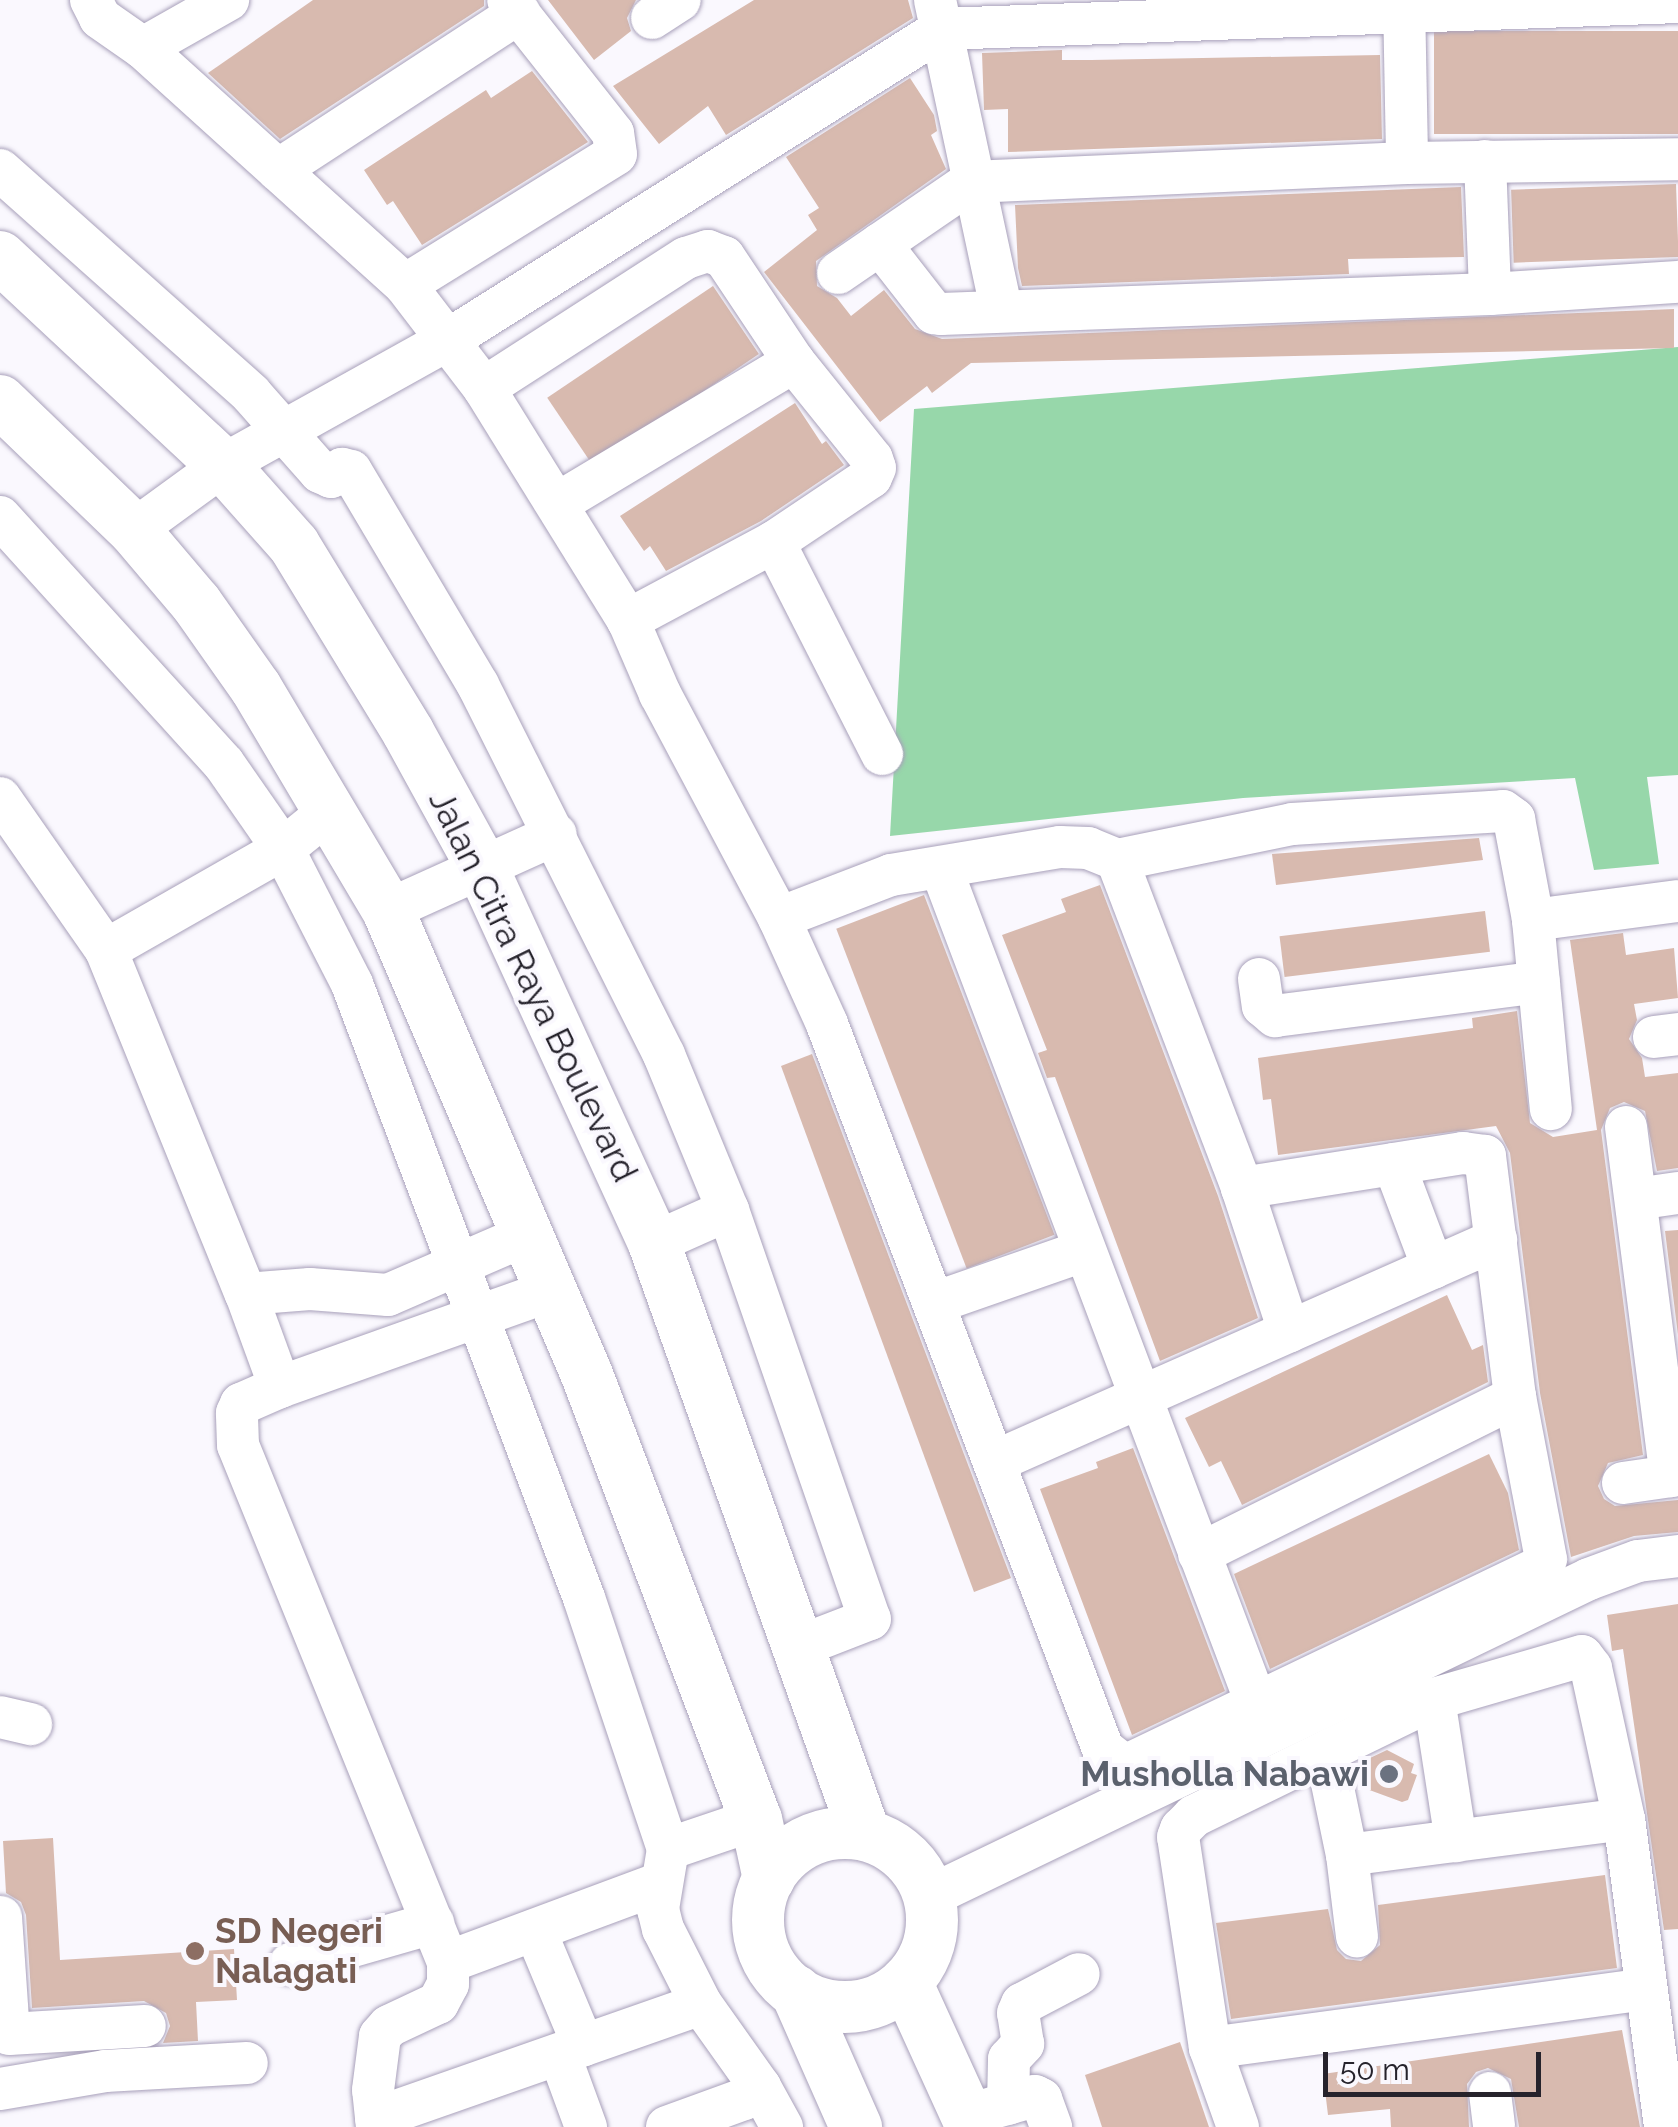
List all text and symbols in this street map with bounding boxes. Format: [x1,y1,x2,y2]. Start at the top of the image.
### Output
street label: Jalan Citra Raya Boulevard [420,784,646,1188]
place label: Musholla Nabawi [1080,1753,1369,1795]
marker: Musholla Nabawi [1378,1763,1400,1785]
place label: SD Negeri Nalagati [215,1910,383,1992]
marker: SD Negeri Nalagati [184,1940,206,1962]
scale bar [1328,2032,1546,2094]
text: 50 m [1340,2052,1410,2087]

